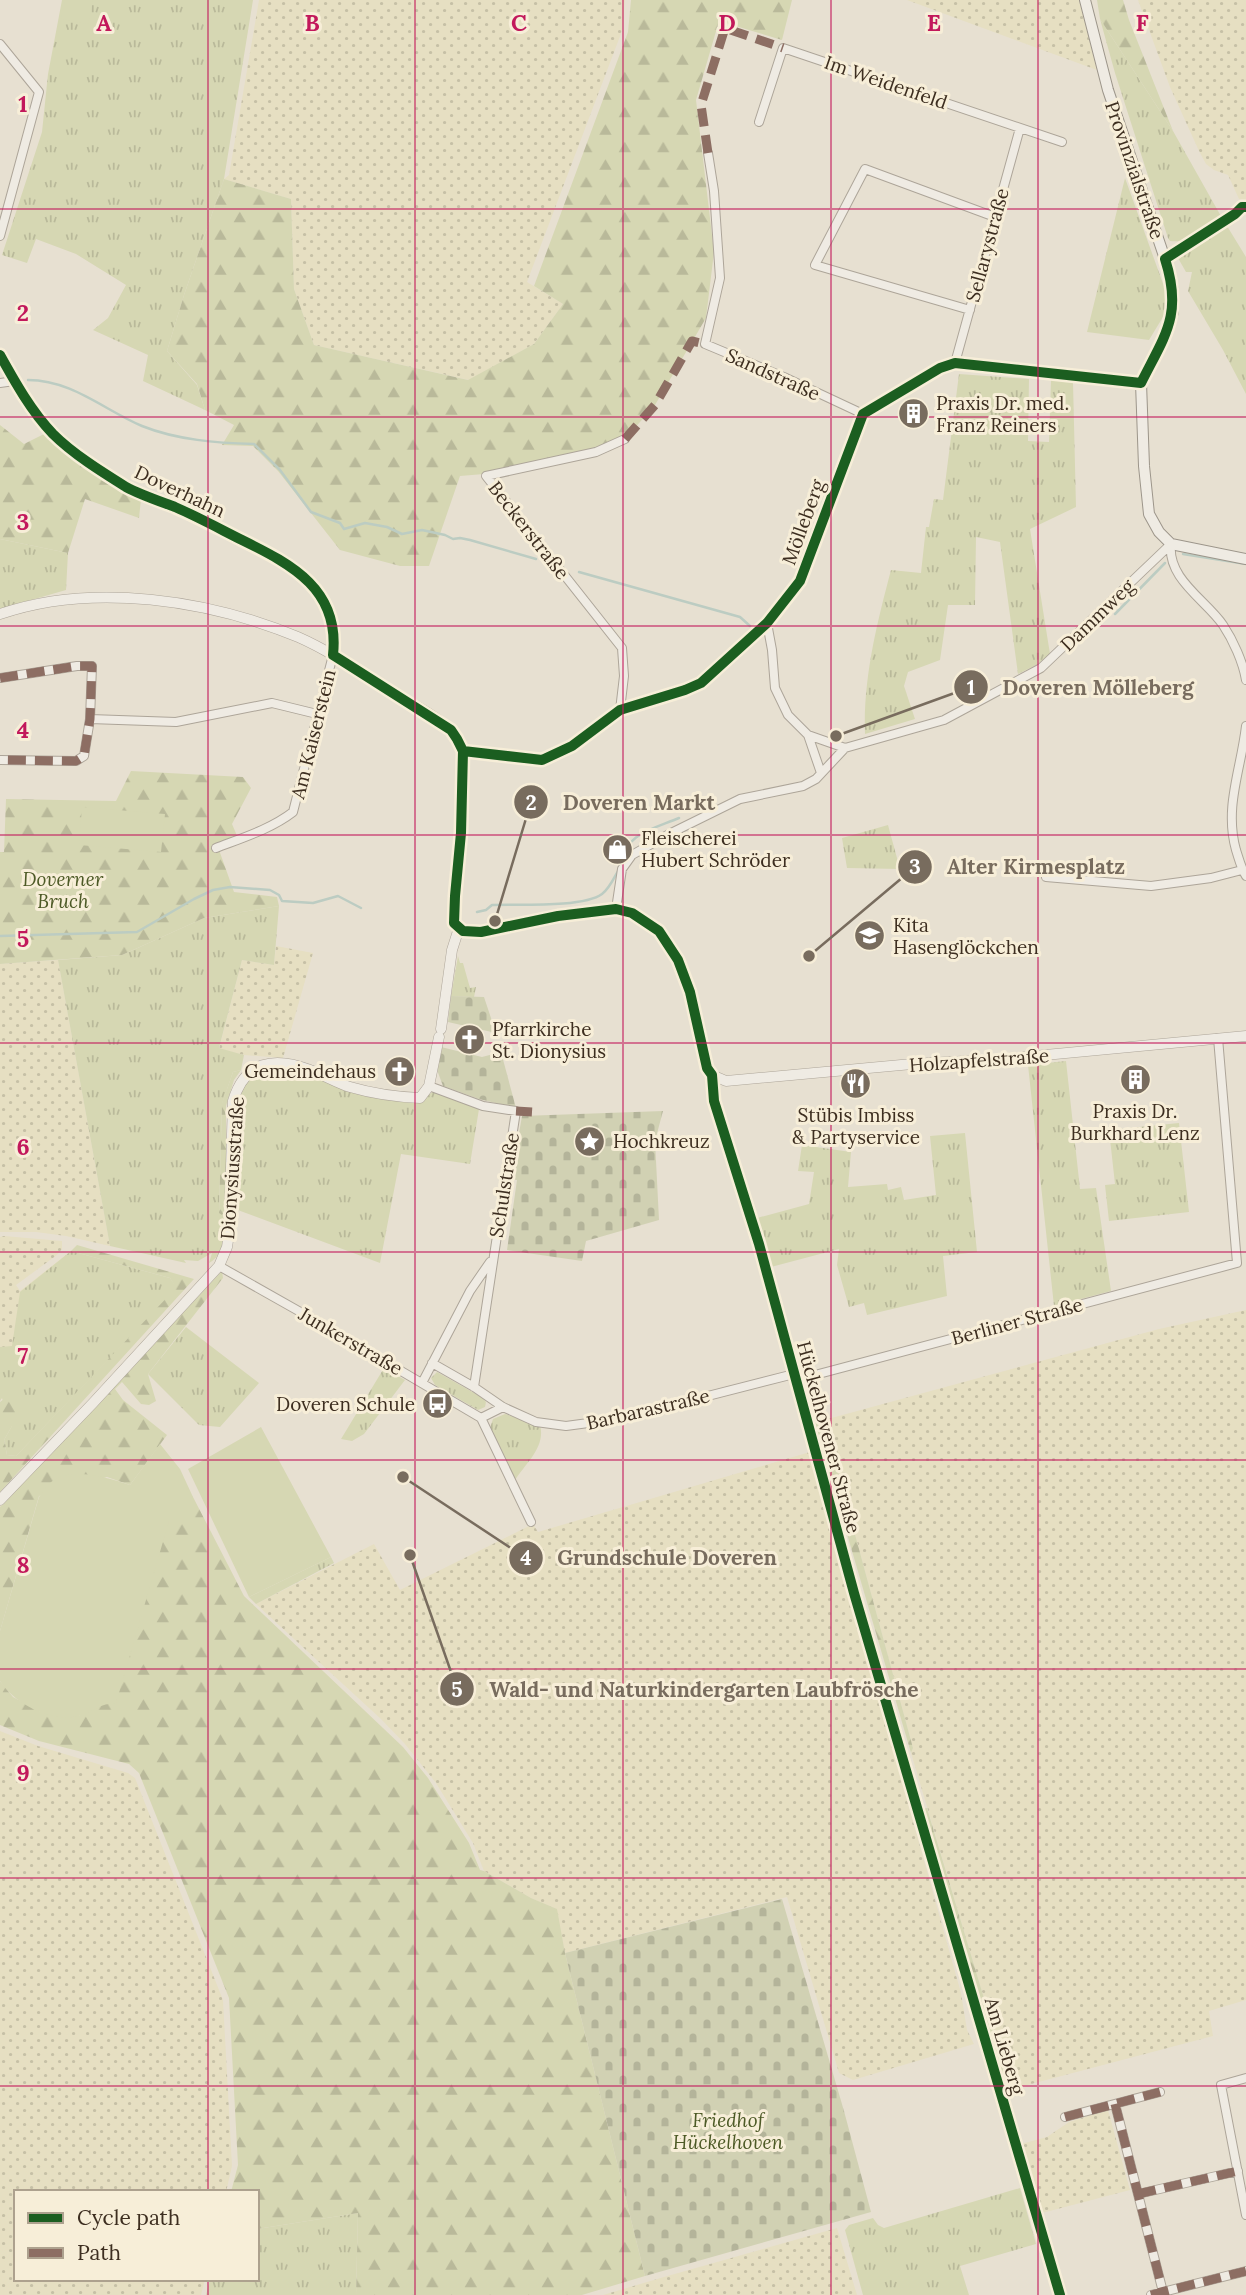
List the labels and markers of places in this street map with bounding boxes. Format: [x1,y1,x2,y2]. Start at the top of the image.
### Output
place label: Praxis Dr. med. Franz Reiners [936,391,1069,437]
building icon: Praxis Dr. med. Franz Reiners [896,397,930,431]
callout: Doveren Mölleberg [954,666,1208,708]
callout: Doveren Markt [514,781,729,823]
place label: Fleischerei Hubert Schröder [641,826,791,872]
shop icon: Fleischerei Hubert Schröder [601,832,635,866]
callout: Alter Kirmesplatz [897,846,1139,888]
place label: Kita Hasenglöckchen [893,913,1039,959]
school or university icon: Kita Hasenglöckchen [853,919,887,953]
place label: Pfarrkirche St. Dionysius [492,1017,606,1063]
church icon: Pfarrkirche St. Dionysius [452,1023,486,1057]
church icon: Gemeindehaus [382,1054,416,1088]
place label: Gemeindehaus [244,1059,376,1083]
building icon: Praxis Dr. Burkhard Lenz [1118,1063,1152,1097]
restaurant icon: Stübis Imbiss & Partyservice [839,1067,873,1101]
place label: Praxis Dr. Burkhard Lenz [1070,1099,1200,1145]
place label: Stübis Imbiss & Partyservice [792,1103,920,1149]
place icon: Hochkreuz [573,1124,607,1158]
place label: Hochkreuz [613,1129,710,1153]
bus stop icon: Doveren Schule [421,1387,455,1421]
place label: Doveren Schule [276,1392,415,1416]
callout: Grundschule Doveren [508,1537,791,1579]
callout: Wald- und Naturkindergarten Laubfrösche [440,1668,932,1710]

